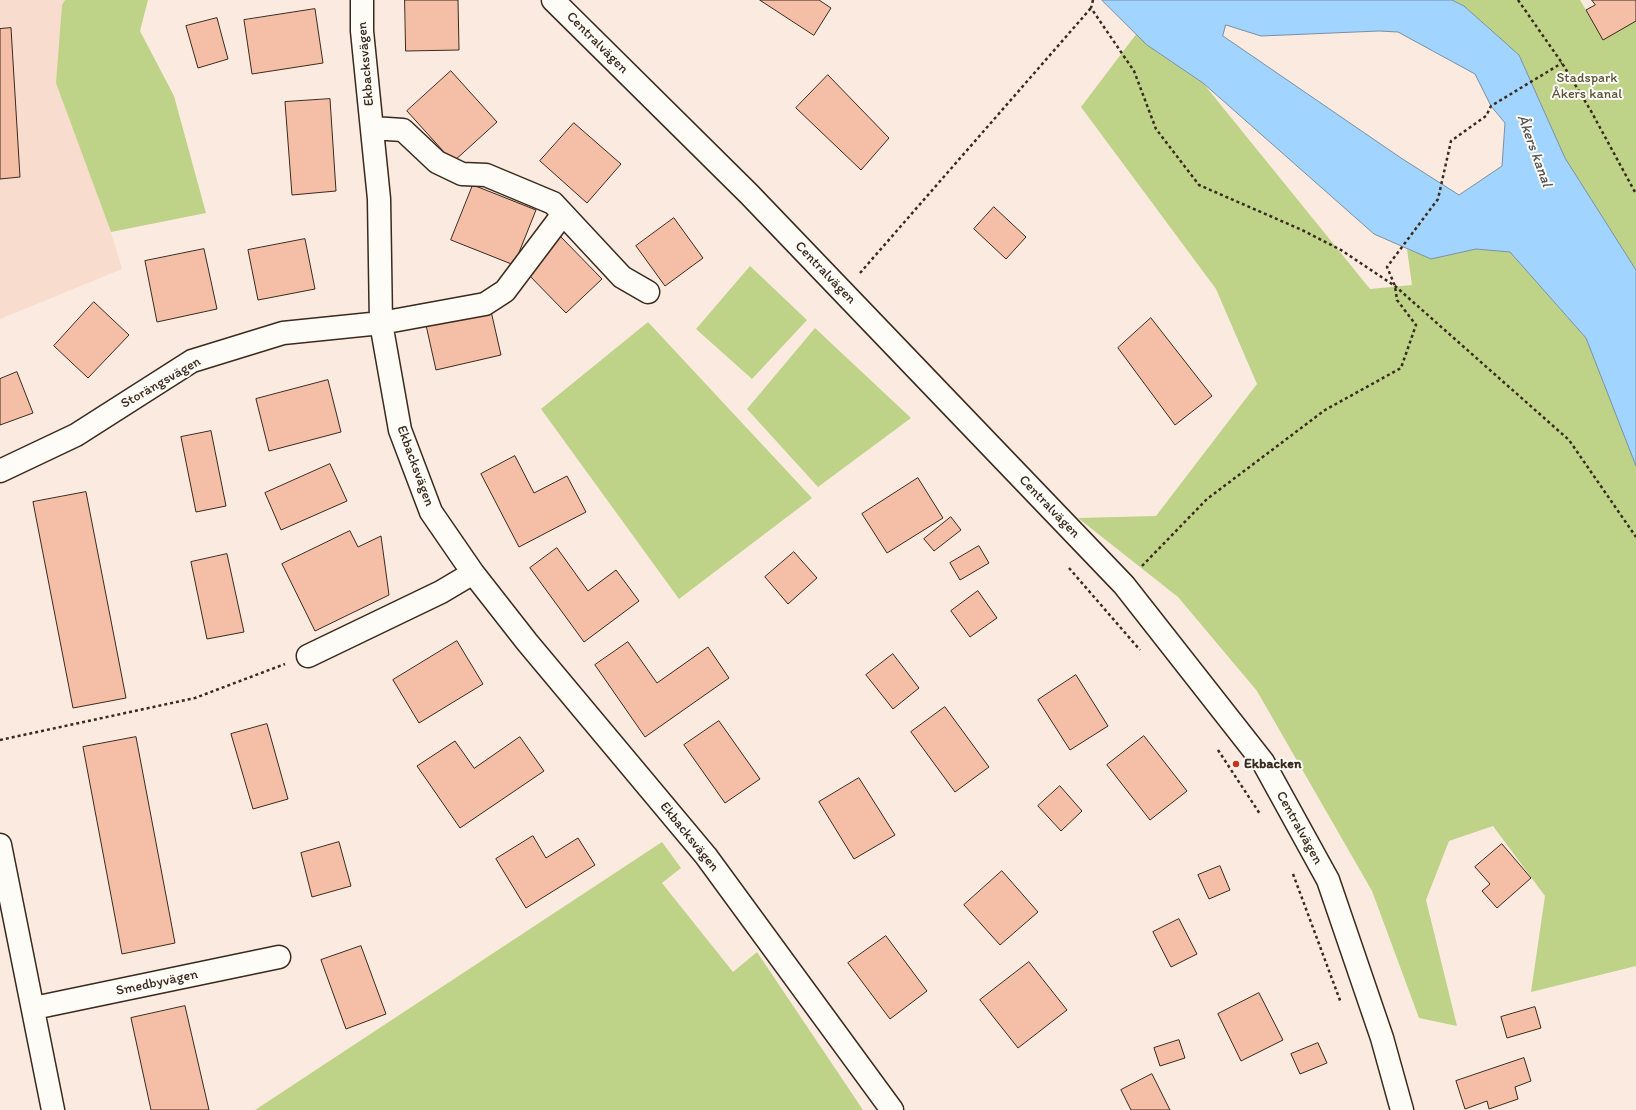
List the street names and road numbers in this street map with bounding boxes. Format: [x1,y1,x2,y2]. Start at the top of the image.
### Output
street label: Centralvägen [562,8,632,78]
street label: Ekbacksvägen [354,21,378,107]
street label: Centralvägen [791,238,859,308]
street label: Storängsvägen [118,353,204,413]
street label: Ekbacksvägen [393,423,437,509]
street label: Centralvägen [1015,472,1083,542]
street label: Centralvägen [1272,789,1326,867]
street label: Ekbacksvägen [656,799,722,875]
street label: Smedbyvägen [115,966,199,1000]

